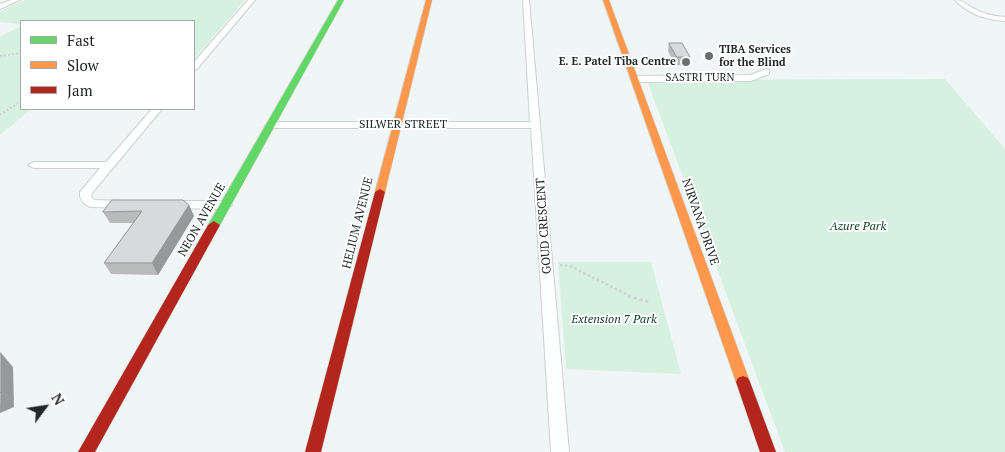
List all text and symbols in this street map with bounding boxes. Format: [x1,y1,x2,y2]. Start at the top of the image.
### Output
legend [20,20,195,110]
text: Fast [67,30,95,50]
place label: TIBA Services for the Blind [719,43,791,69]
marker: TIBA Services for the Blind [703,50,715,62]
text: Slow [67,55,99,75]
place label: E. E. Patel Tiba Centre [559,55,676,69]
marker: E. E. Patel Tiba Centre [680,56,692,68]
street label: SASTRI TURN [666,71,734,85]
text: Jam [67,80,93,100]
street label: SILWER STREET [359,118,447,132]
street label: HELIUM AVENUE [340,176,376,270]
street label: GOUD CRESCENT [533,177,555,275]
street label: NIRVANA DRIVE [678,177,722,267]
street label: NEON AVENUE [175,181,229,259]
park label: Azure Park [830,220,886,234]
park label: Extension 7 Park [571,313,657,327]
north arrow [20,382,70,432]
text: N [47,390,69,408]

